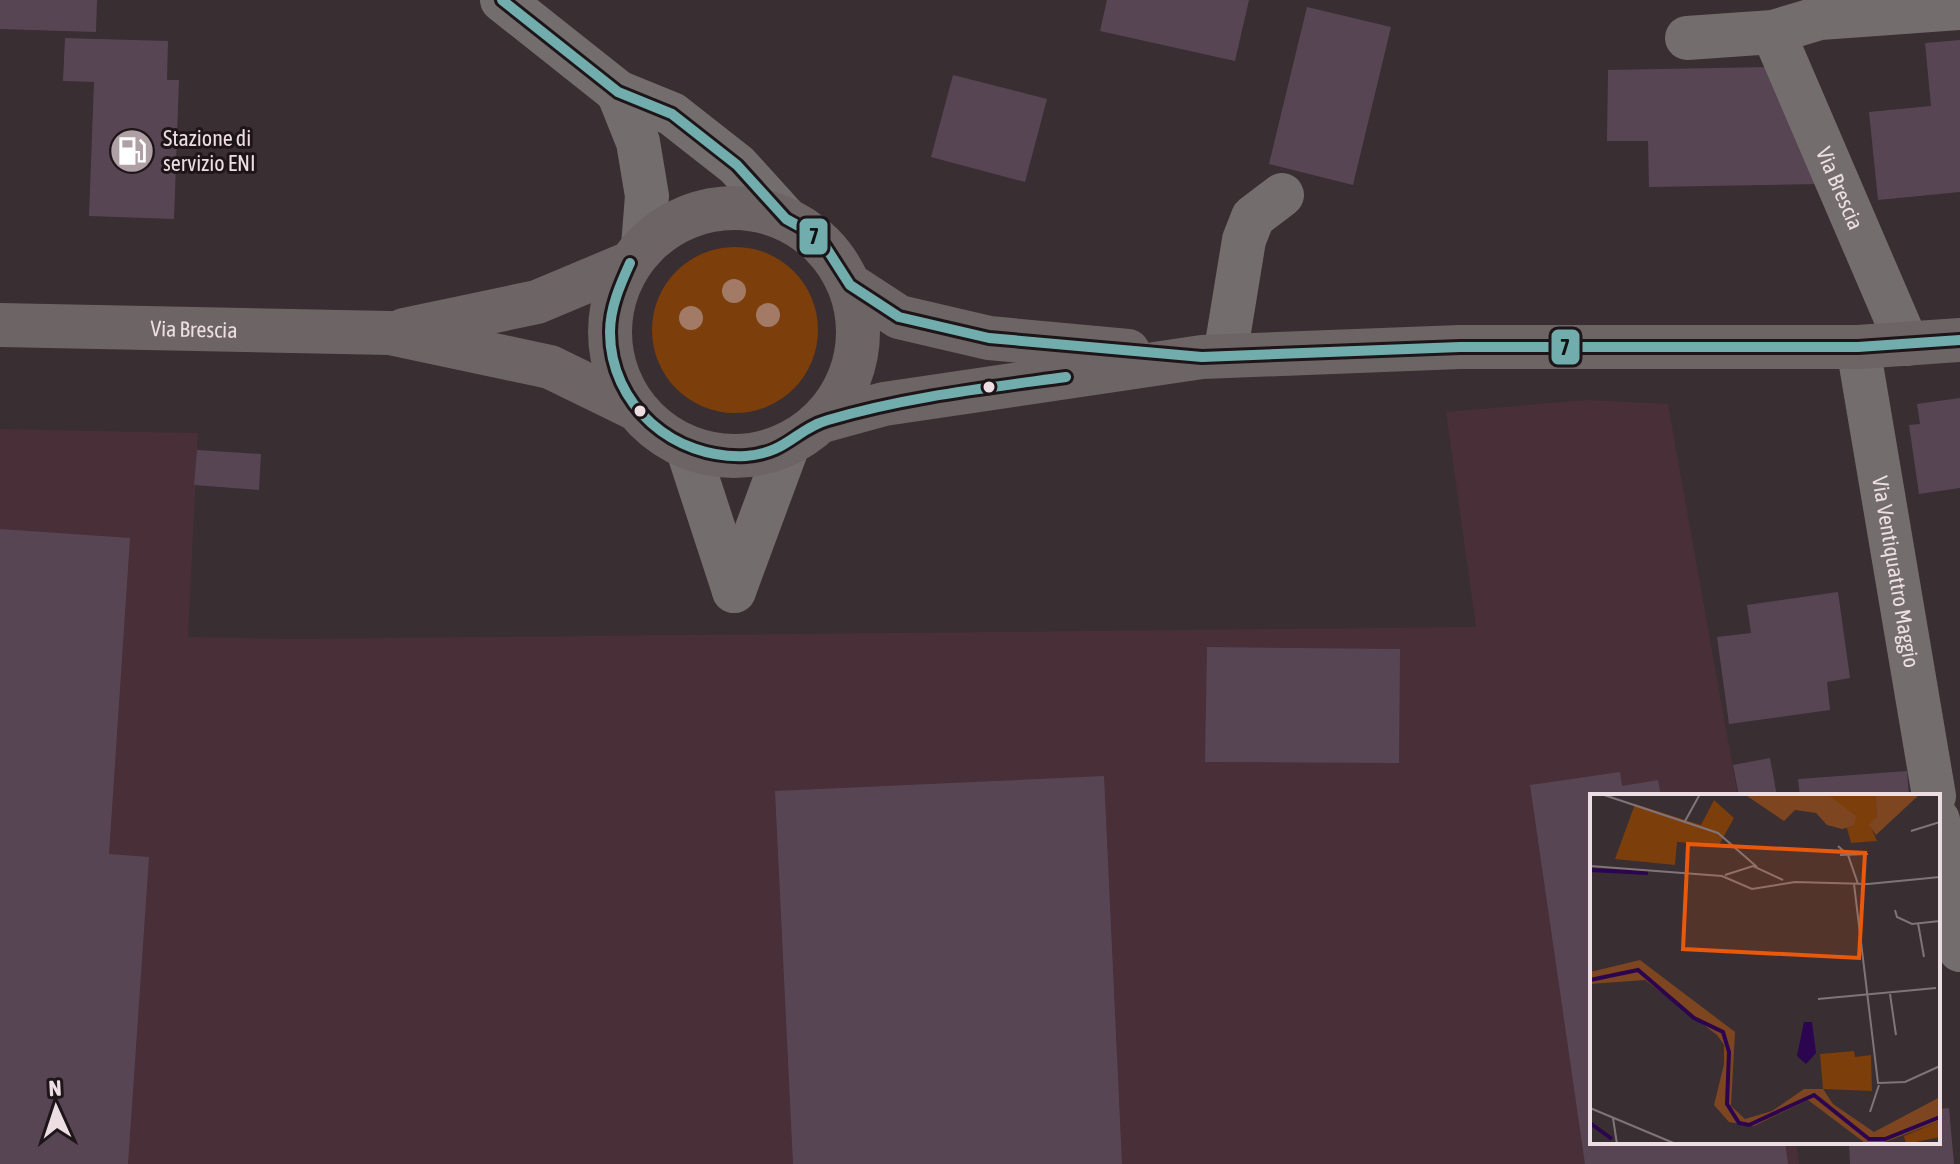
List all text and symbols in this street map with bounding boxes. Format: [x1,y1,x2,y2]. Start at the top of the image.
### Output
place label: Stazione di servizio ENI [163,125,256,176]
fuel station icon: Stazione di servizio ENI [108,127,156,175]
street label: Via Brescia [1811,143,1869,233]
line badge: 7 [798,217,829,256]
text: 7 [809,223,819,249]
street label: Via Brescia [150,315,238,343]
line badge: 7 [1550,328,1581,366]
text: 7 [1560,334,1570,360]
unlabelled marker [981,379,997,395]
unlabelled marker [632,403,648,419]
street label: Via Ventiquattro Maggio [1867,474,1925,670]
inset map [1590,794,1940,1144]
north arrow [16,1068,96,1148]
text: N [48,1075,62,1101]

